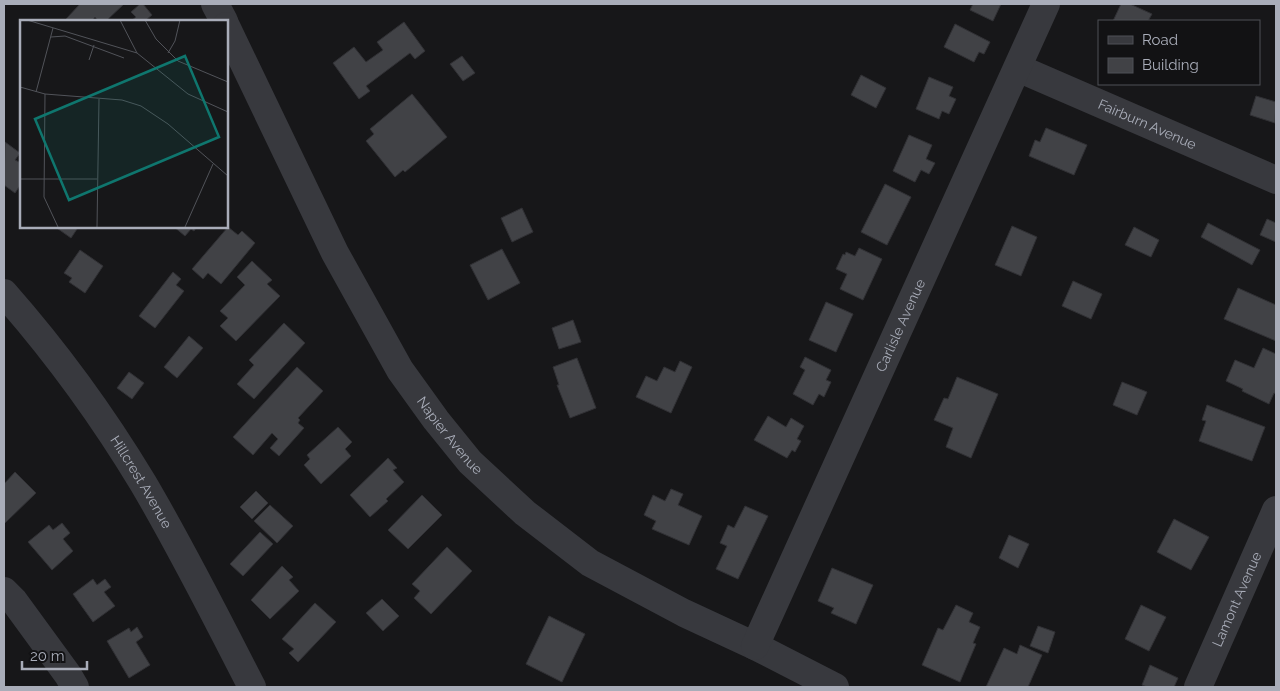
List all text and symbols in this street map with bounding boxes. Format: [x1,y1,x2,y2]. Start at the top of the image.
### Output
inset map [20,20,228,228]
legend [1098,20,1260,85]
text: Road [1142,31,1178,49]
text: Building [1142,56,1199,74]
street label: Fairburn Avenue [1096,96,1199,152]
street label: Carlisle Avenue [872,276,928,374]
street label: Napier Avenue [414,394,486,478]
street label: Hillcrest Avenue [107,433,175,531]
street label: Lamont Avenue [1209,549,1265,649]
scale bar [22,638,88,670]
text: 20 m [30,647,65,665]

